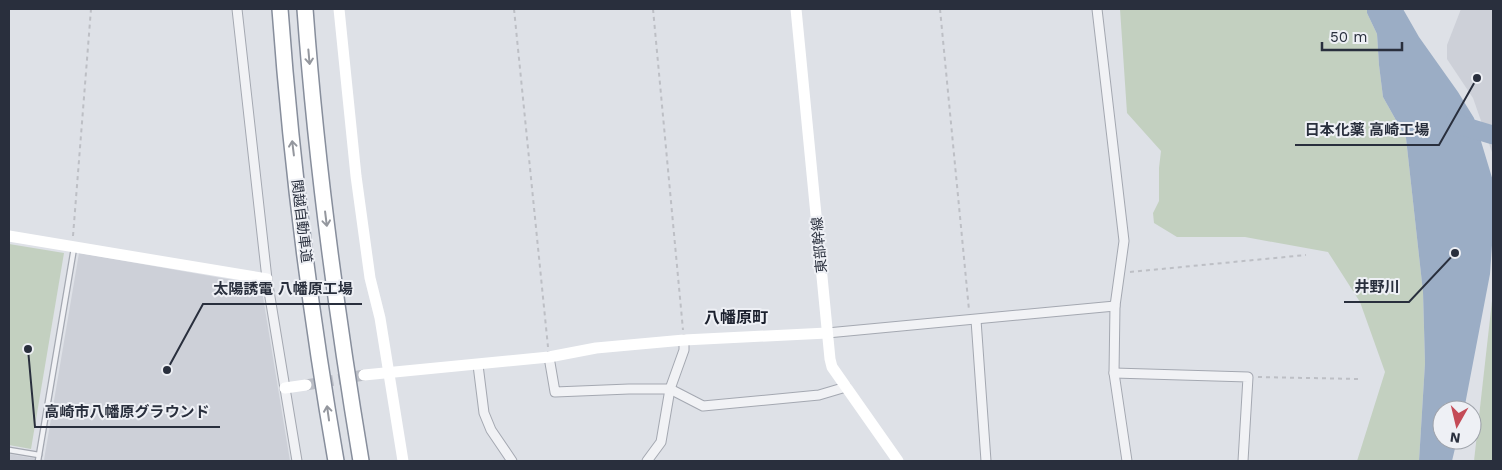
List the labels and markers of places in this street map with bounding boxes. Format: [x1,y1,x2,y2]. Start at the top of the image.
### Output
callout: 日本化薬 高崎工場 [1295,115,1439,145]
callout: 井野川 [1344,272,1409,302]
callout: 太陽誘電 八幡原工場 [203,274,362,304]
callout: 高崎市八幡原グラウンド [35,397,220,427]

